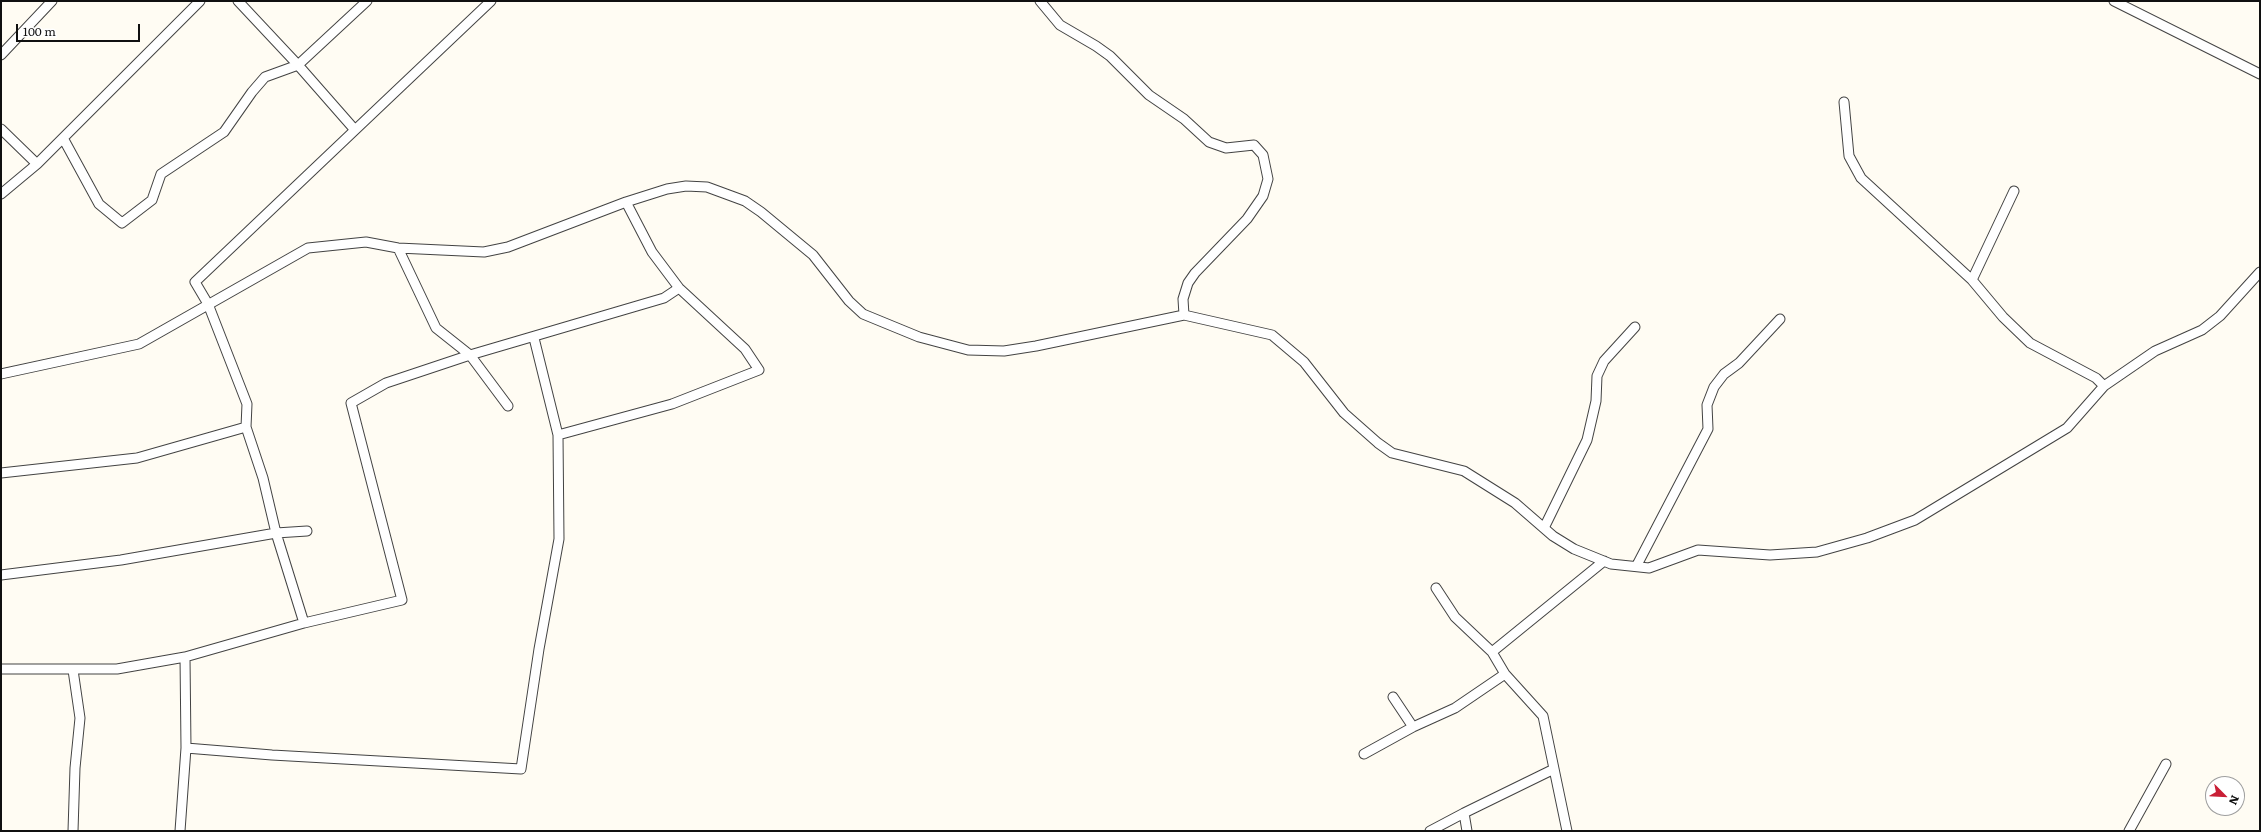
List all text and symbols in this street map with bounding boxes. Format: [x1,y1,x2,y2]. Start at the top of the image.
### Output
scale bar [18,16,142,42]
text: 100 m [23,22,56,40]
north arrow [2205,776,2245,816]
text: N [2226,793,2244,808]

